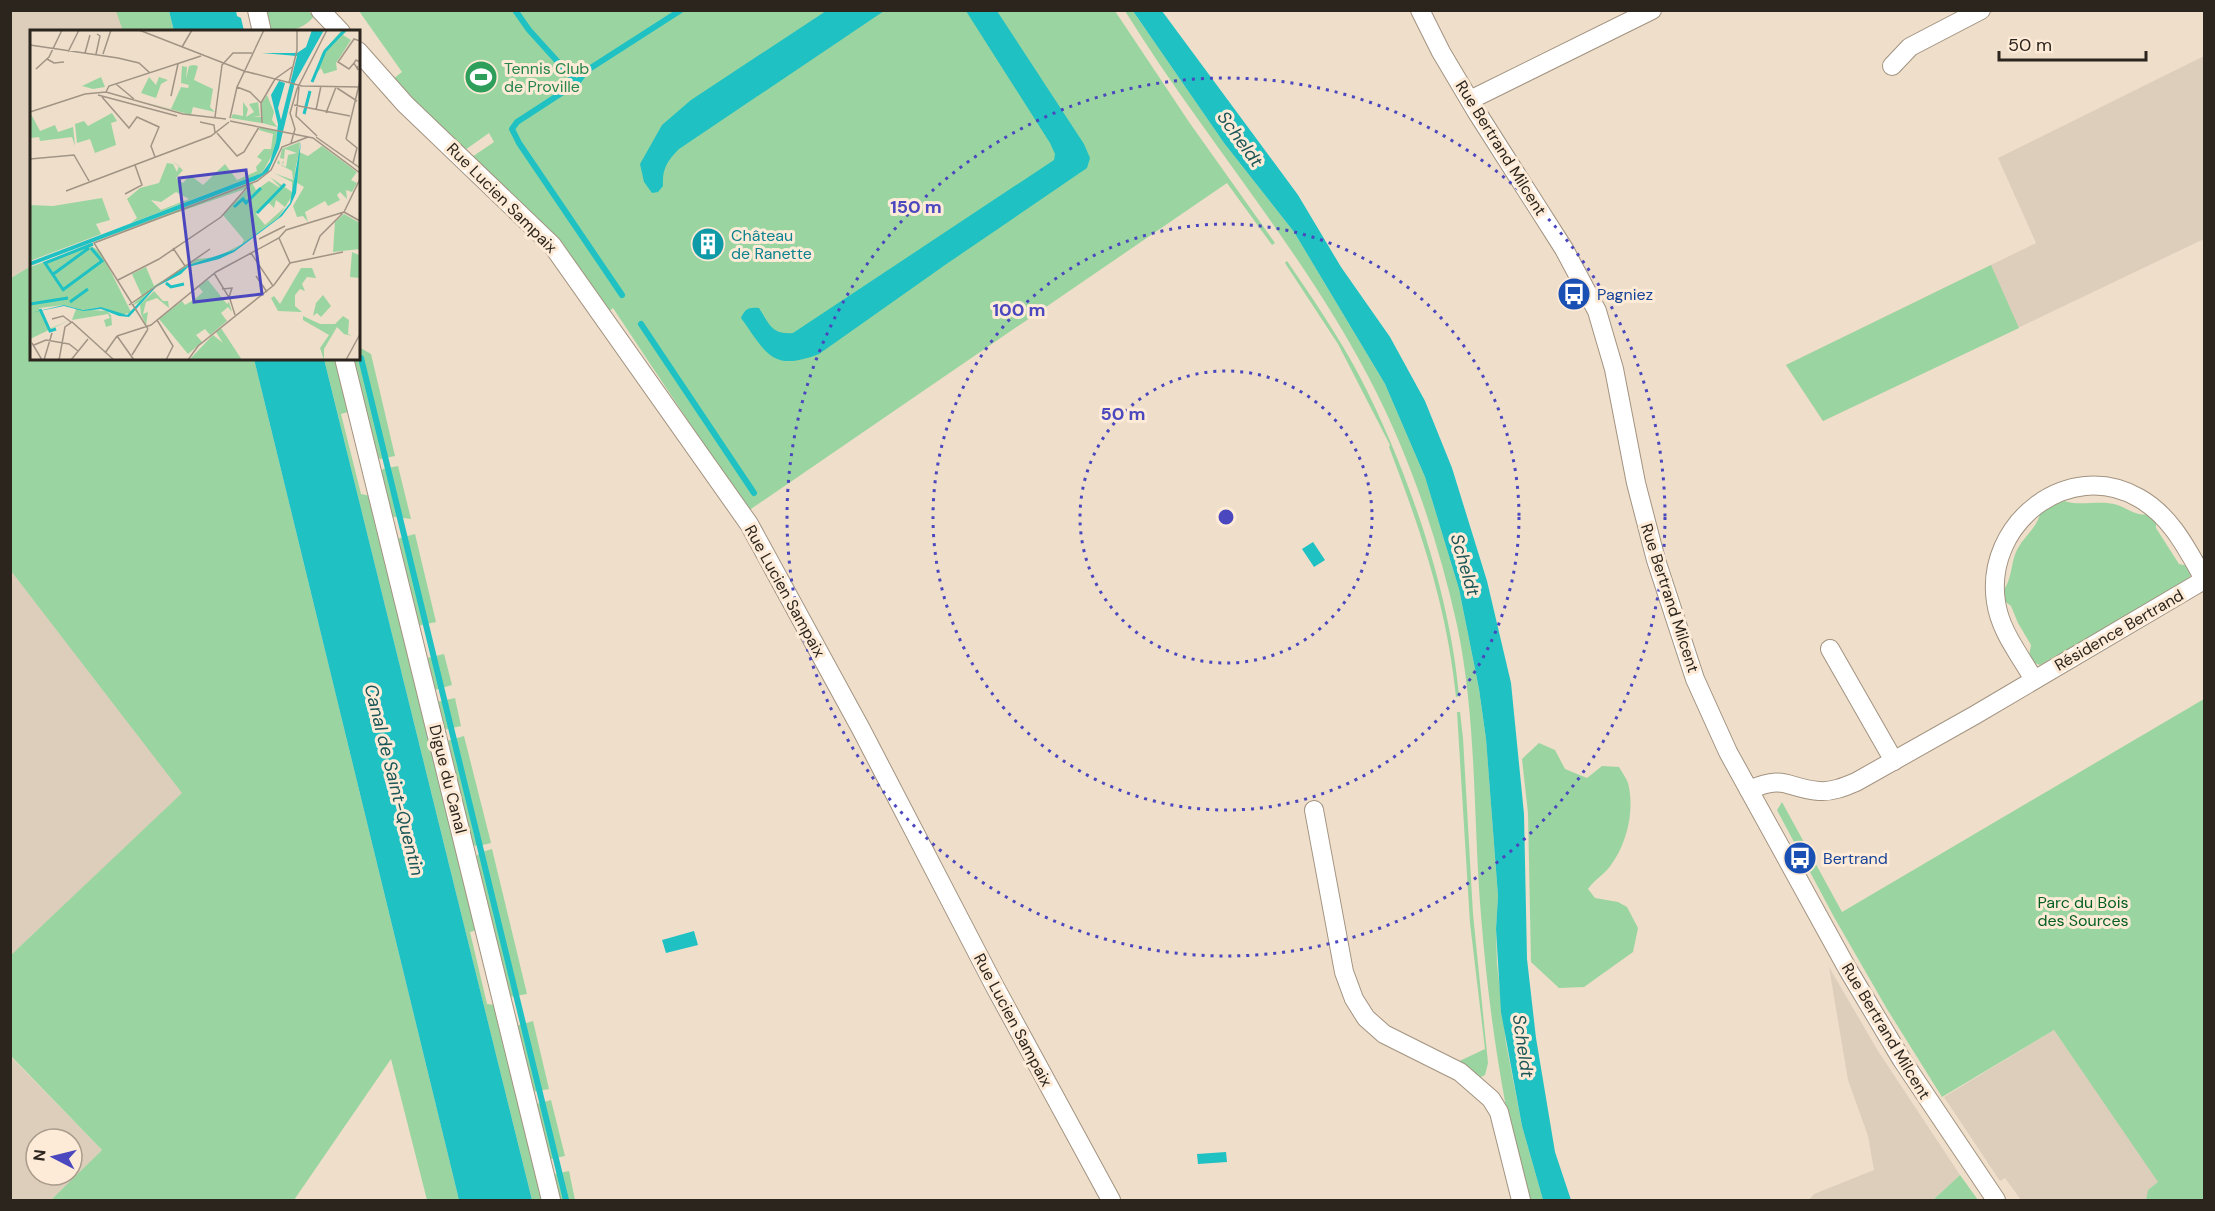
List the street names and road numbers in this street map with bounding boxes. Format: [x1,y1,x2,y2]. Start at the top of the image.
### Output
street label: Rue Bertrand Milcent [1451,76,1551,220]
street label: Rue Lucien Sampaix [442,138,562,258]
street label: Rue Lucien Sampaix [740,521,830,661]
street label: Rue Bertrand Milcent [1636,521,1704,675]
street label: Résidence Bertrand [2051,585,2187,675]
street label: Digue du Canal [424,722,472,836]
street label: Rue Lucien Sampaix [969,950,1057,1090]
street label: Rue Bertrand Milcent [1837,959,1935,1103]

